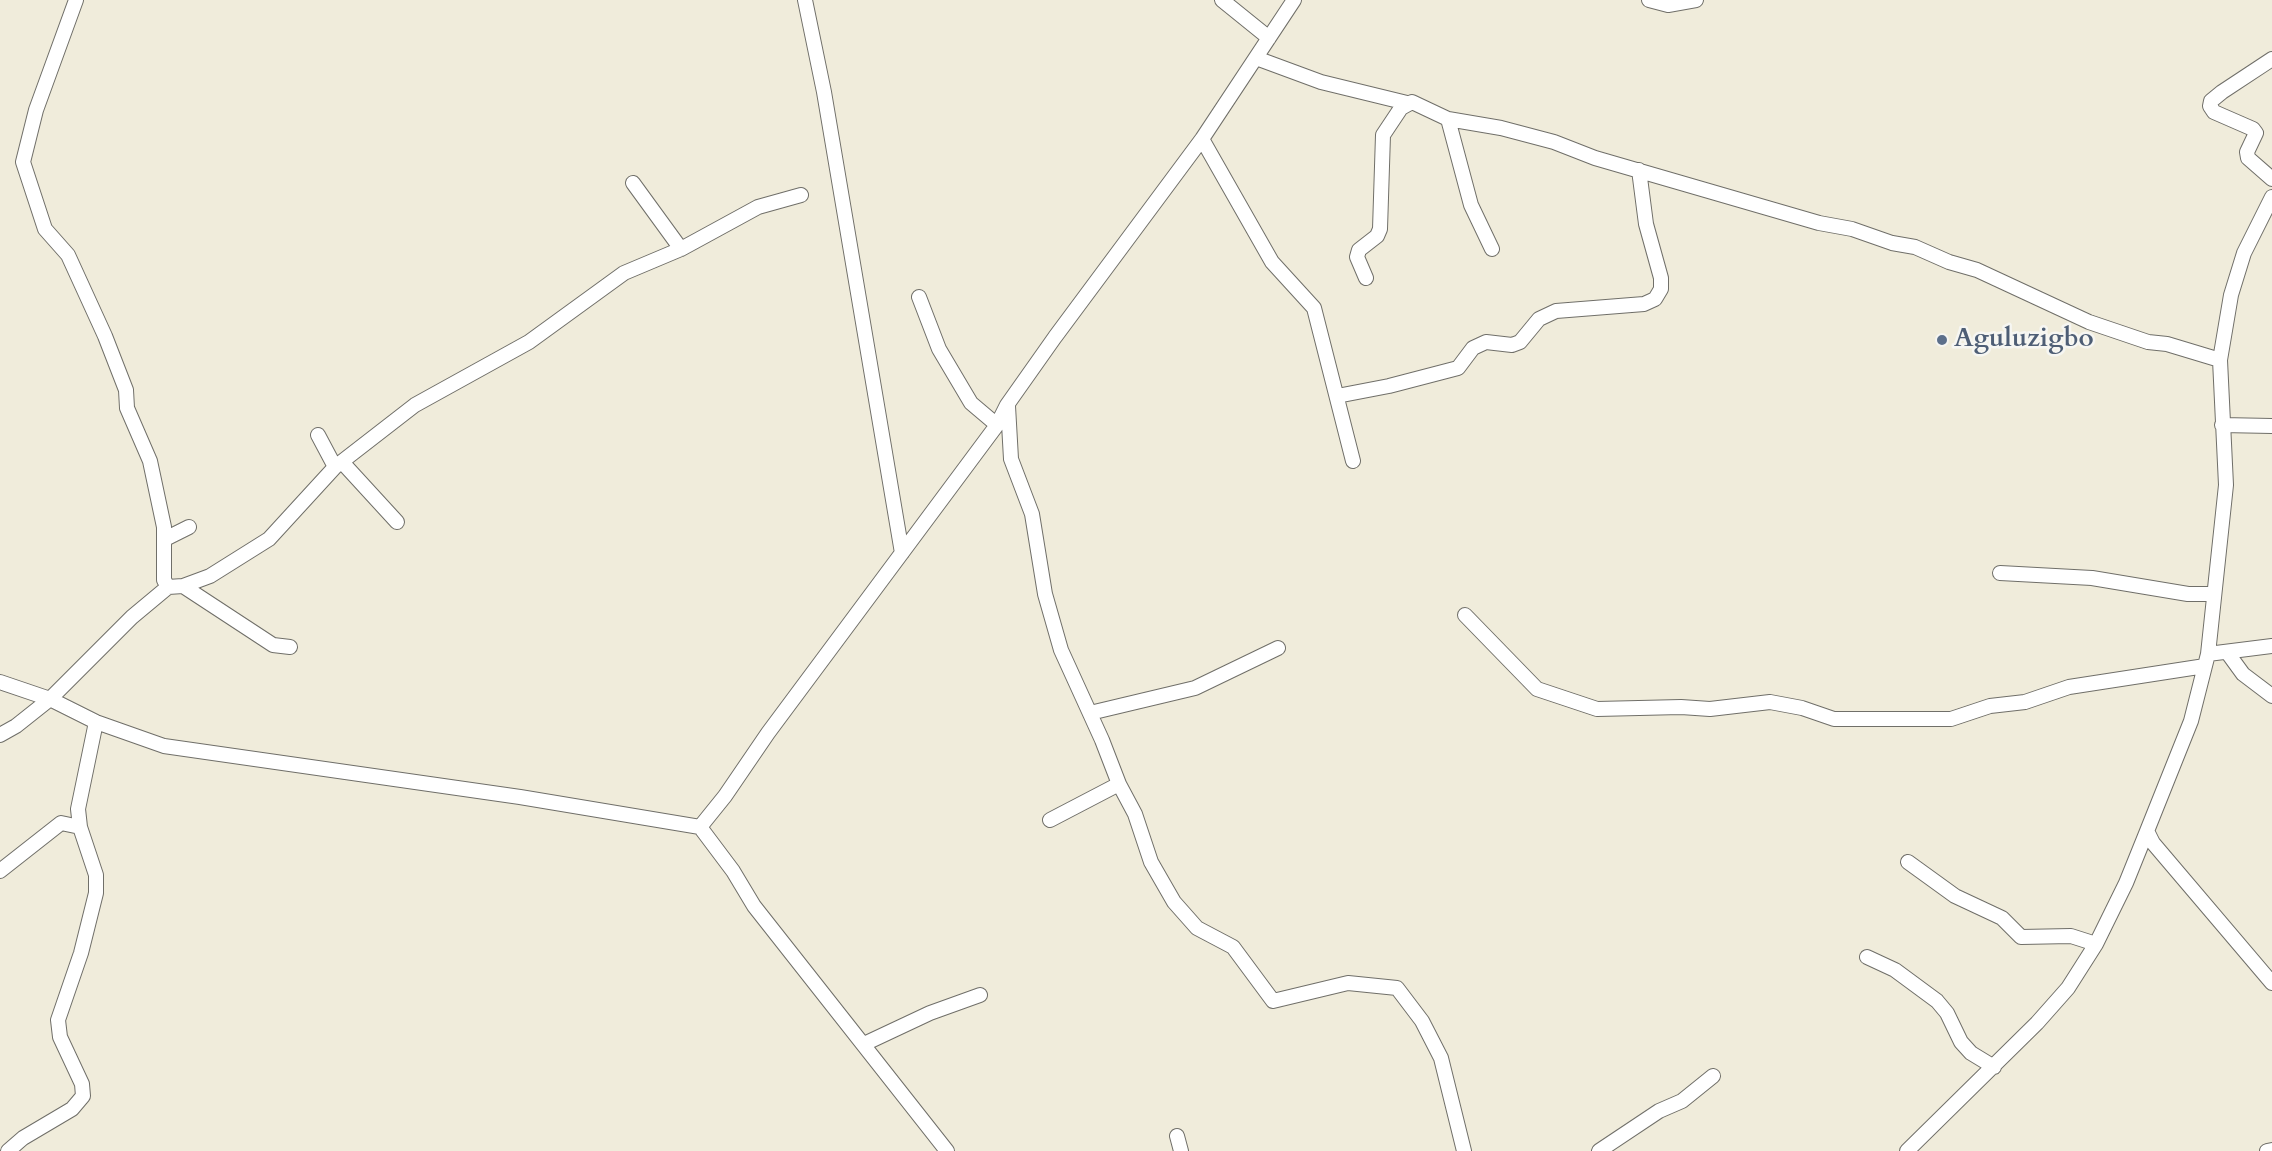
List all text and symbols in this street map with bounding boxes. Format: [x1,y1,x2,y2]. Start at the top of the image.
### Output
place label: Aguluzigbo [1954,324,2094,356]
marker: Aguluzigbo [1935,333,1949,347]

